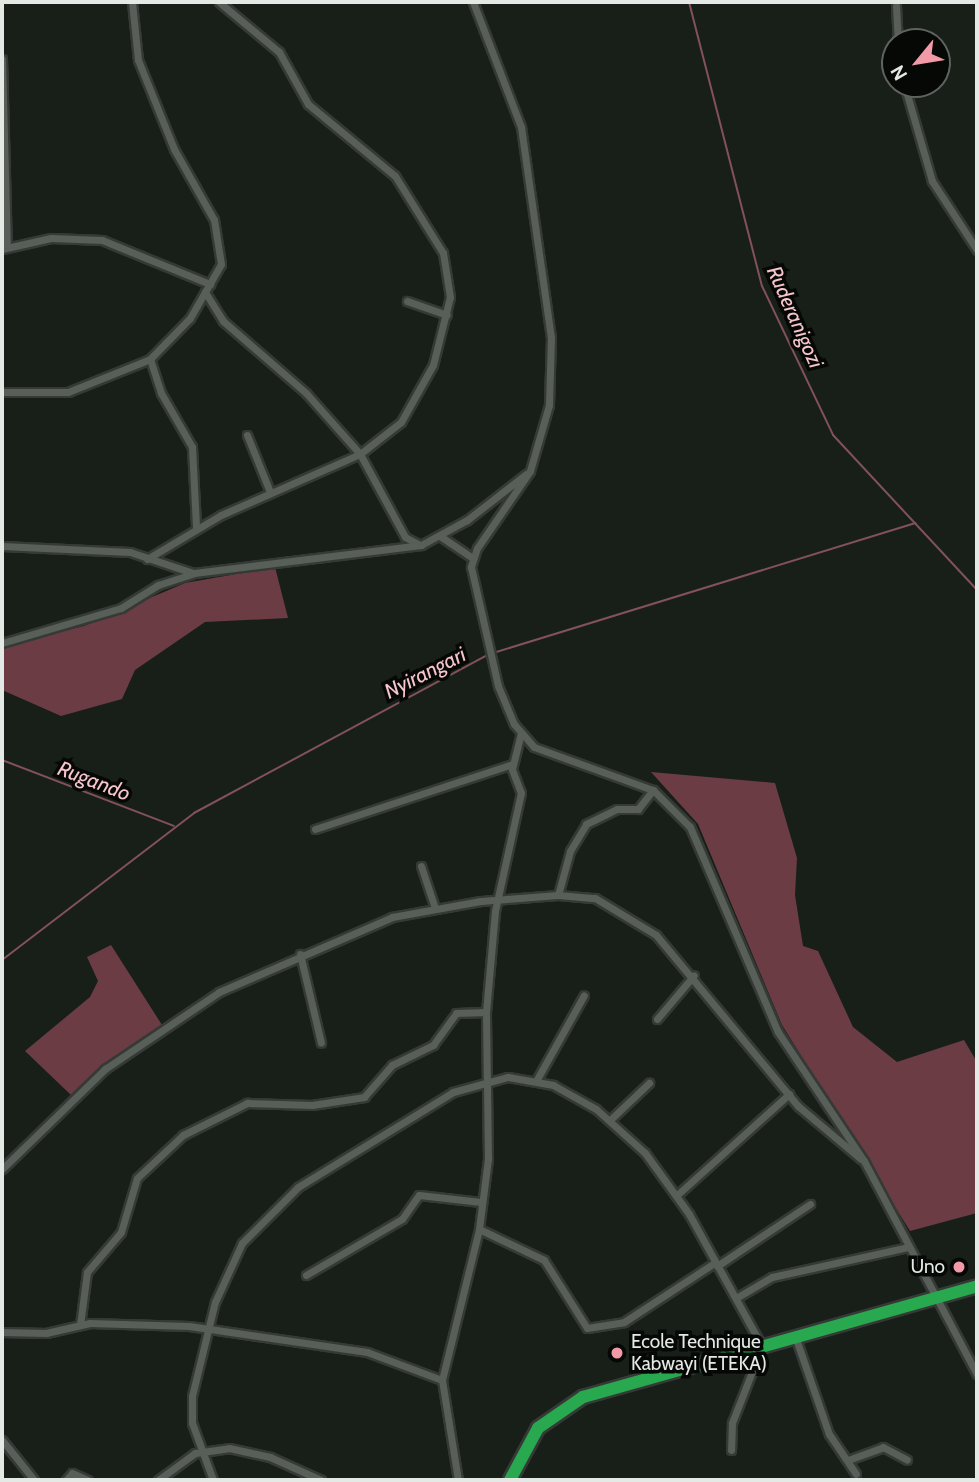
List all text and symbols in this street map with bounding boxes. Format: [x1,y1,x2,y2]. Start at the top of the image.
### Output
north arrow [881,28,951,98]
text: N [886,61,912,84]
water label: Ruderanigozi [761,262,829,372]
water label: Nyirangari [380,642,470,704]
water label: Rugando [54,756,134,806]
place label: Uno [910,1256,945,1278]
marker: Uno [951,1259,967,1275]
place label: Ecole Technique Kabwayi (ETEKA) [631,1331,767,1375]
marker: Ecole Technique Kabwayi (ETEKA) [609,1345,625,1361]

